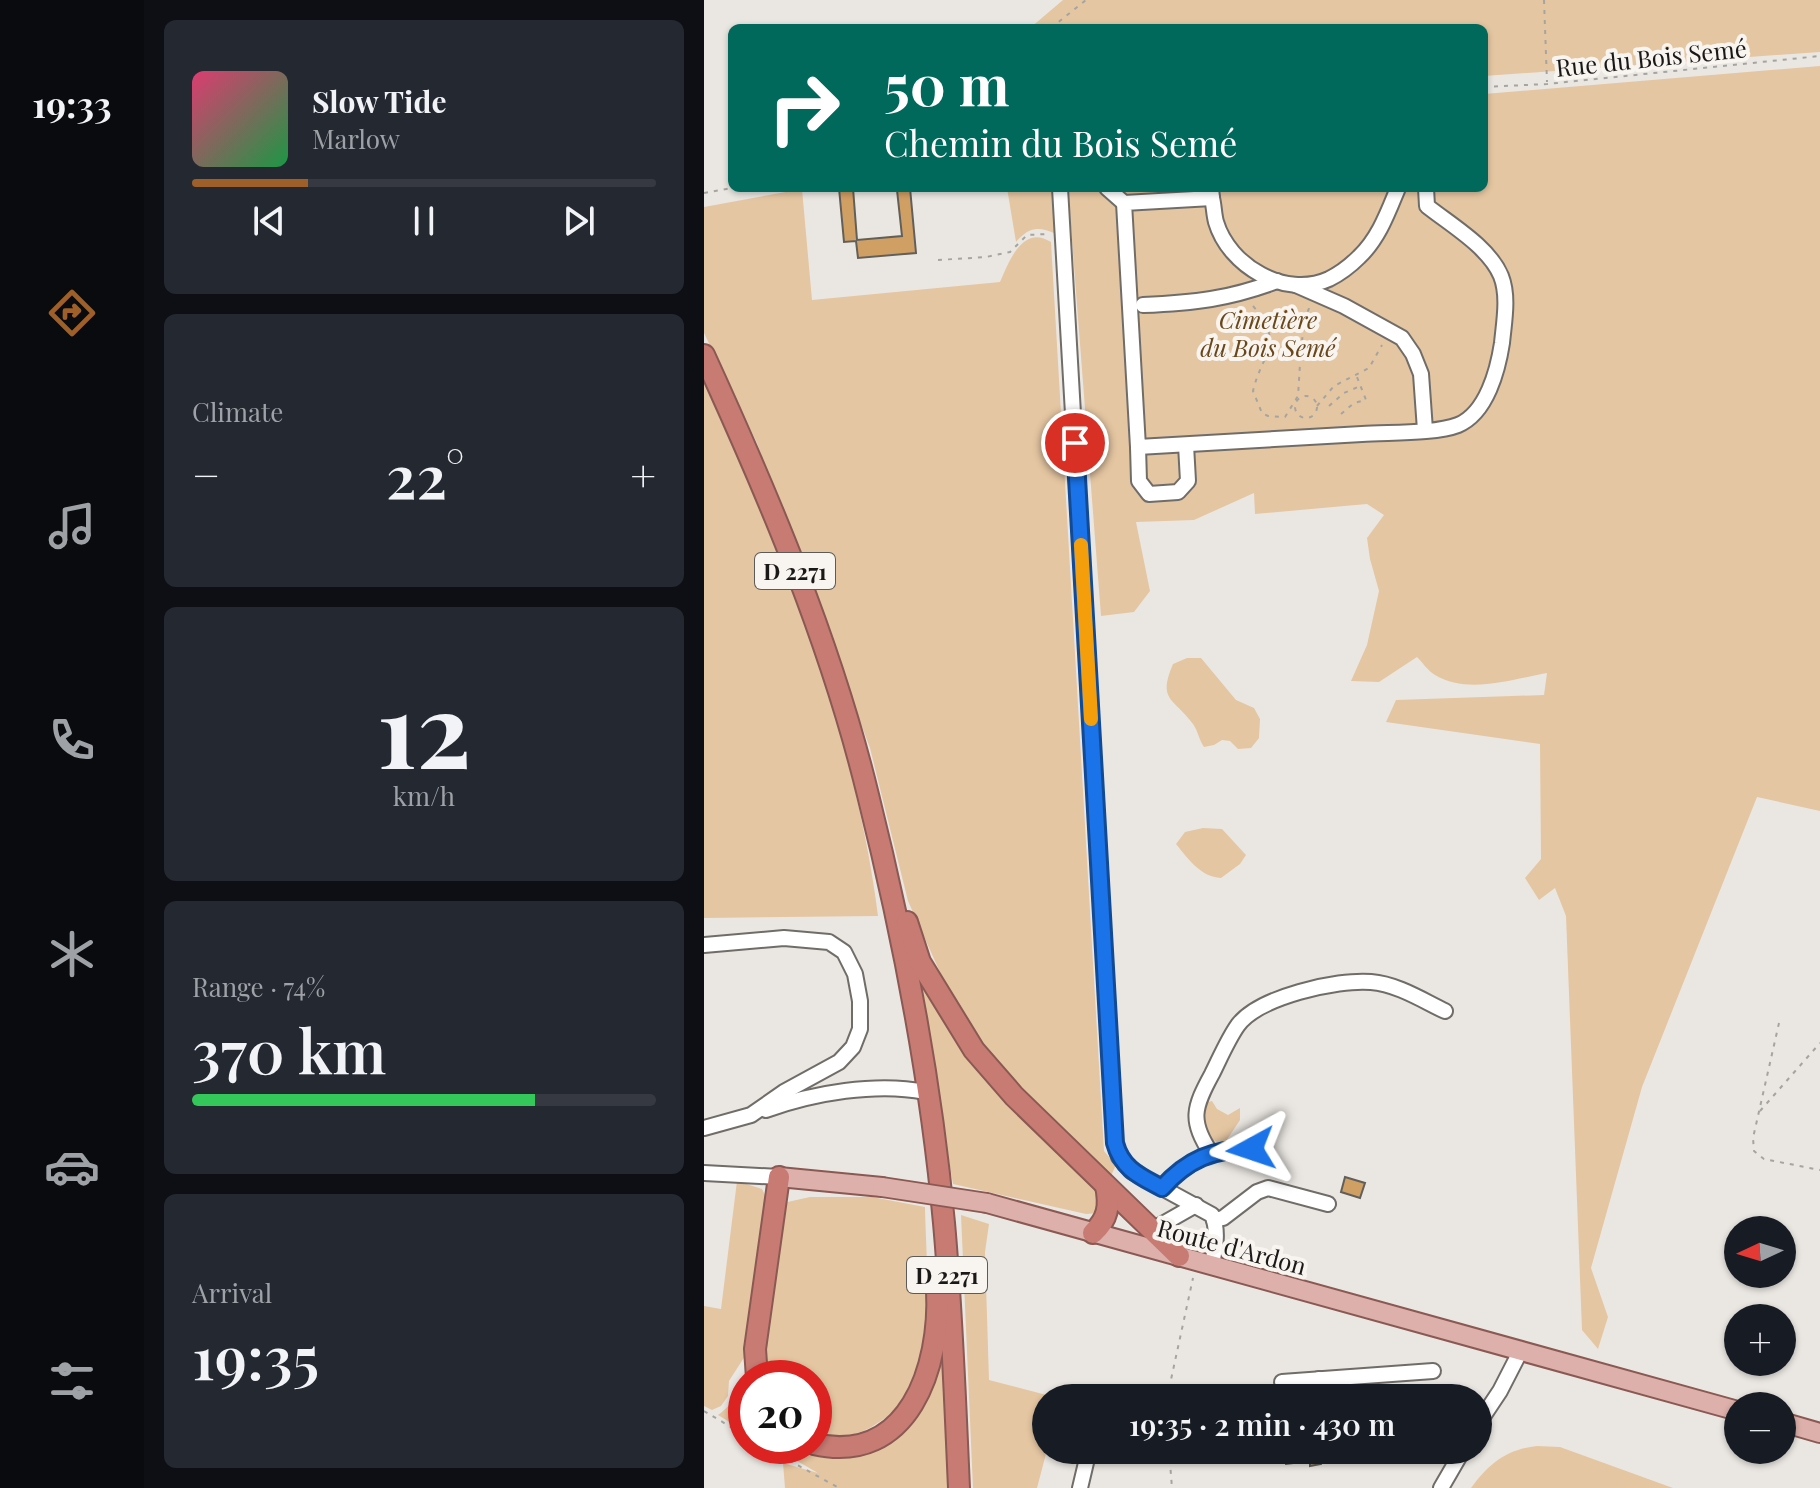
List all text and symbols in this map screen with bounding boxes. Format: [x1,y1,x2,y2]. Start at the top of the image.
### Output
street label: Rue du Bois Semé [1554,31,1748,83]
text: 50 m [884,46,1010,121]
icon: right [752,56,856,160]
text: 19:33 [32,79,112,127]
text: Slow Tide [312,81,447,121]
text: Chemin du Bois Semé [884,118,1238,166]
text: Marlow [312,121,400,156]
icon: previous [247,199,291,243]
icon: pause [402,199,446,243]
icon: next [557,199,601,243]
icon: directions [44,285,100,341]
park label: Cimetière du Bois Semé [1200,303,1337,363]
text: Climate [192,394,283,429]
pin [1041,409,1109,477]
icon: arrive [1053,421,1097,465]
text: 22° [386,434,465,514]
text: − [192,444,220,503]
text: + [630,444,656,503]
icon: music [44,498,100,554]
road number: D 2271 [755,553,835,589]
text: 12 [377,656,471,795]
icon: phone [44,712,100,768]
text: km/h [393,778,455,813]
icon: climate [44,926,100,982]
text: Range · 74% [192,969,325,1004]
text: 370 km [192,1009,386,1089]
position arrow [1209,1107,1293,1191]
icon: car [44,1139,100,1195]
street label: Route d'Ardon [1154,1211,1310,1281]
north arrow [1724,1216,1796,1288]
map controls [1724,1216,1796,1464]
road number: D 2271 [907,1257,987,1293]
text: Arrival [192,1275,272,1310]
button: + [1724,1304,1796,1376]
text: 19:35 [192,1315,319,1395]
icon: filters [44,1353,100,1409]
speed limit sign: 20 [728,1360,832,1464]
button: − [1724,1392,1796,1464]
text: 19:35 · 2 min · 430 m [1129,1404,1395,1444]

